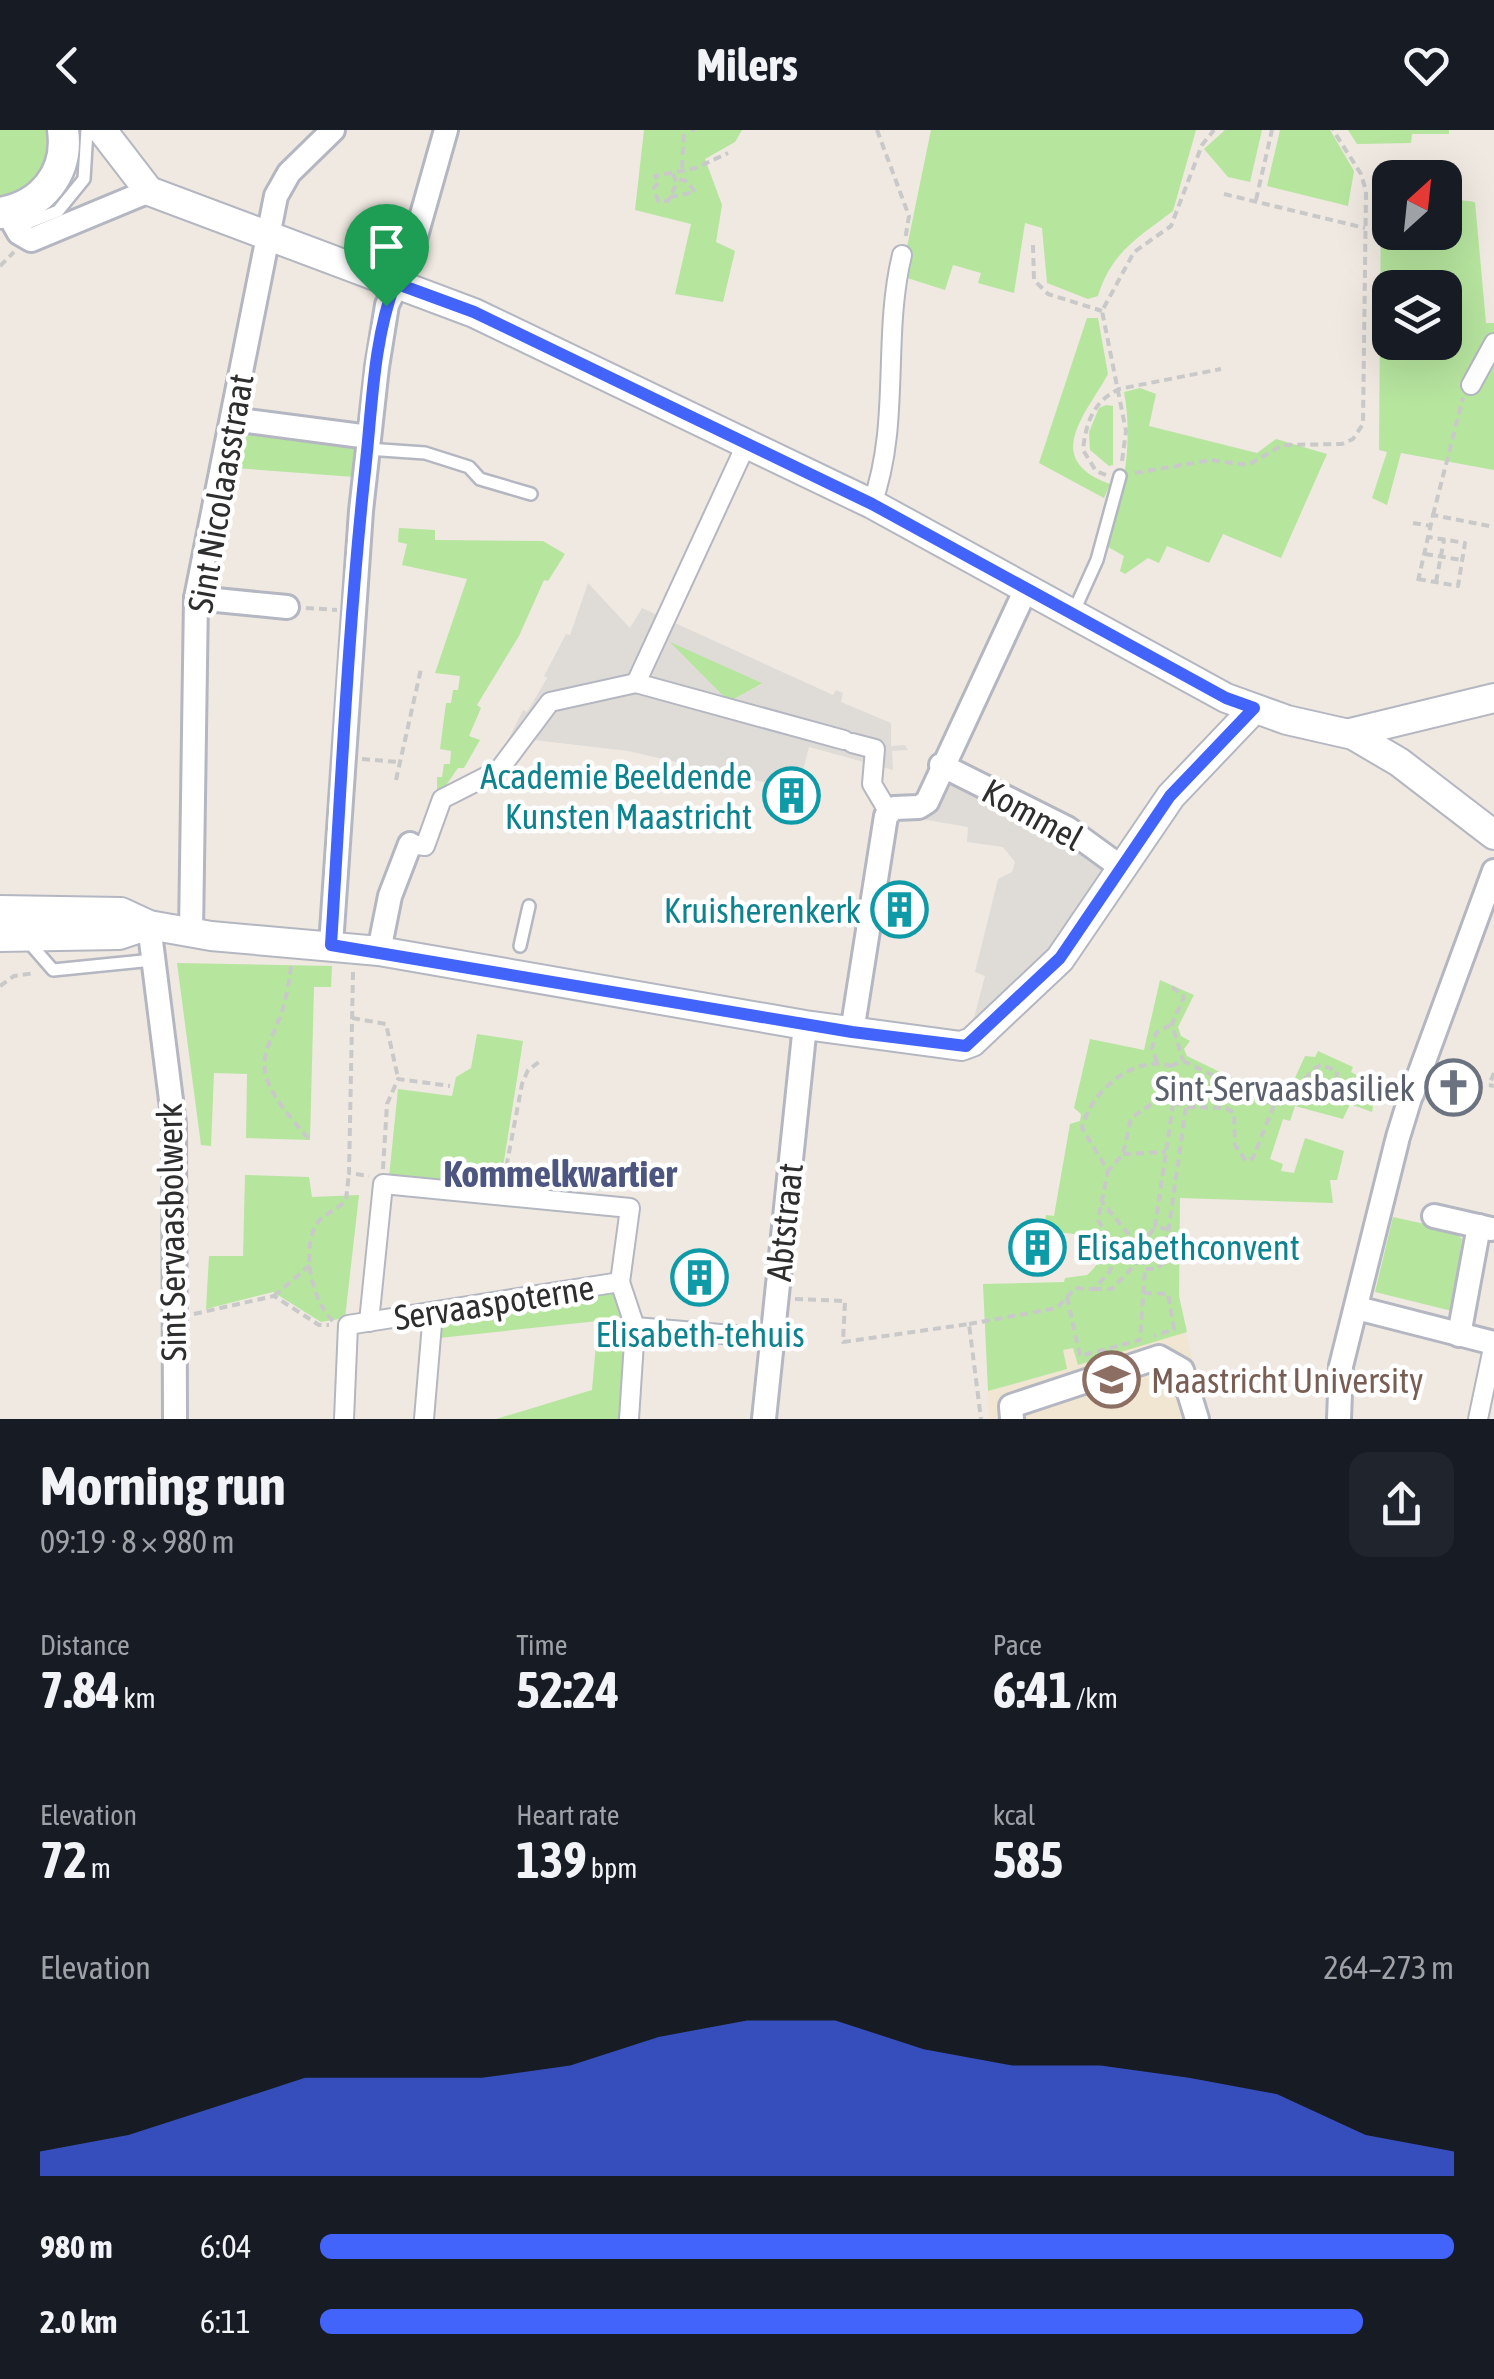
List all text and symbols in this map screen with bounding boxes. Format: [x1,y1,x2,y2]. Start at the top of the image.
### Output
icon: back [40,38,95,93]
icon: heart [1399,38,1454,93]
text: Milers [696,39,798,91]
north arrow [1372,160,1462,250]
map controls [1372,160,1462,360]
pin [344,204,429,307]
icon: arrive [359,219,414,274]
button: layers [1372,270,1462,360]
street label: Sint Nicolaasstraat [179,371,261,615]
place label: Academie Beeldende Kunsten Maastricht [480,756,752,836]
building icon: Academie Beeldende Kunsten Maastricht [761,766,821,826]
street label: Kommel [976,770,1090,858]
building icon: Kruisherenkerk [870,880,930,940]
place label: Kruisherenkerk [664,890,861,930]
church icon: Sint-Servaasbasiliek [1424,1058,1484,1118]
place label: Sint-Servaasbasiliek [1155,1068,1415,1108]
street label: Sint Servaasbolwerk [149,1102,193,1362]
district label: Kommelkwartier [443,1152,678,1195]
street label: Abtstraat [758,1161,810,1283]
building icon: Elisabethconvent [1007,1217,1067,1277]
place label: Elisabethconvent [1076,1227,1300,1267]
building icon: Elisabeth-tehuis [670,1248,730,1308]
street label: Servaaspoterne [391,1266,597,1338]
place label: Elisabeth-tehuis [595,1314,805,1354]
school or university icon: Maastricht University [1082,1350,1142,1410]
place label: Maastricht University [1151,1360,1423,1400]
button: share [1349,1452,1454,1557]
text: Morning run [40,1454,286,1517]
text: 09:19 · 8 × 980 m [40,1523,234,1560]
text: Distance [40,1629,130,1661]
text: Time [516,1629,567,1661]
text: Pace [993,1629,1042,1661]
text: 7.84 [40,1661,119,1719]
text: 52:24 [516,1661,619,1719]
text: 6:41 [993,1661,1072,1719]
text: km [119,1682,156,1714]
text: /km [1072,1682,1118,1714]
text: Elevation [40,1799,137,1831]
text: Heart rate [516,1799,619,1831]
text: kcal [993,1799,1035,1831]
text: 72 [40,1831,87,1889]
text: 139 [516,1831,587,1889]
text: 585 [993,1831,1063,1889]
text: m [87,1852,111,1884]
text: bpm [587,1852,637,1884]
text: Elevation [40,1949,151,1986]
text: 264–273 m [1324,1949,1454,1986]
text: 980 m [40,2228,113,2265]
text: 6:04 [200,2228,251,2265]
text: 2.0 km [40,2303,117,2340]
text: 6:11 [200,2303,251,2340]

